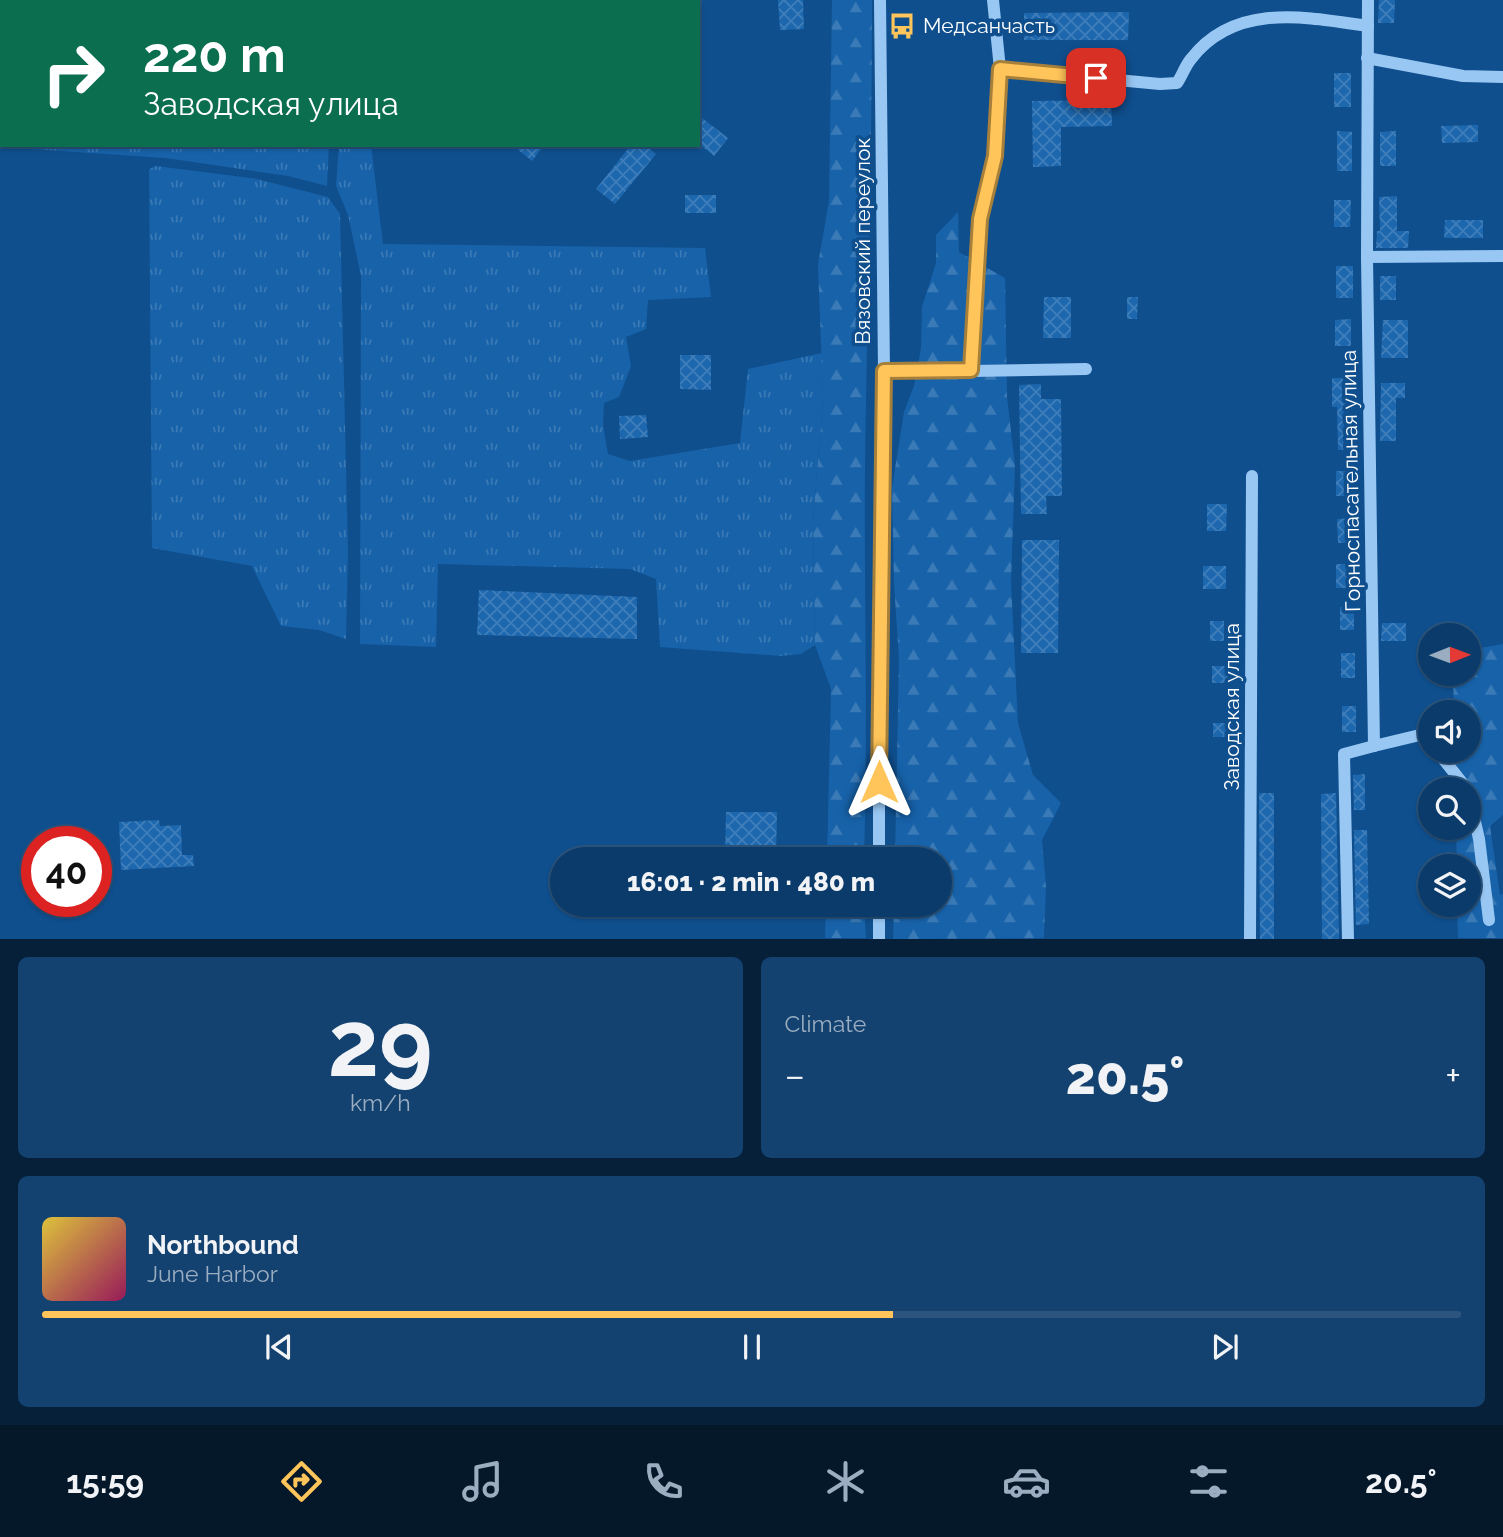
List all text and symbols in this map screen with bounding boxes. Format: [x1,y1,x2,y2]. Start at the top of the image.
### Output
bus stop icon: Медсанчасть [887,11,917,41]
place label: Медсанчасть [923,13,1055,38]
text: 220 m [143,26,286,83]
icon: right [28,28,119,119]
pin [1066,48,1126,108]
icon: arrive [1077,59,1115,97]
text: Заводская улица [143,85,399,122]
street label: Вязовский переулок [850,138,875,344]
street label: Горноспасательная улица [1336,350,1365,612]
street label: Заводская улица [1219,623,1244,791]
north arrow [1418,623,1480,686]
map controls [1418,623,1481,917]
button: sound [1418,700,1481,763]
position arrow [842,745,916,819]
button: search [1418,777,1481,840]
speed limit sign: 40 [21,826,112,917]
button: layers [1418,854,1481,917]
text: 16:01 · 2 min · 480 m [627,867,875,897]
text: 29 [328,990,433,1097]
text: Climate [785,1010,866,1037]
text: 20.5° [1066,1045,1184,1106]
text: − [785,1053,805,1098]
text: + [1445,1053,1461,1098]
text: km/h [350,1089,411,1116]
text: Northbound [147,1230,299,1260]
text: June Harbor [147,1260,278,1287]
icon: previous [260,1328,298,1366]
icon: pause [733,1328,771,1366]
icon: next [1206,1328,1244,1366]
icon: directions [277,1457,326,1506]
icon: music [458,1457,507,1506]
icon: phone [639,1457,688,1506]
icon: climate [821,1457,870,1506]
icon: car [1002,1457,1051,1506]
icon: filters [1184,1457,1233,1506]
text: 15:59 [66,1463,144,1500]
text: 20.5° [1365,1463,1437,1500]

